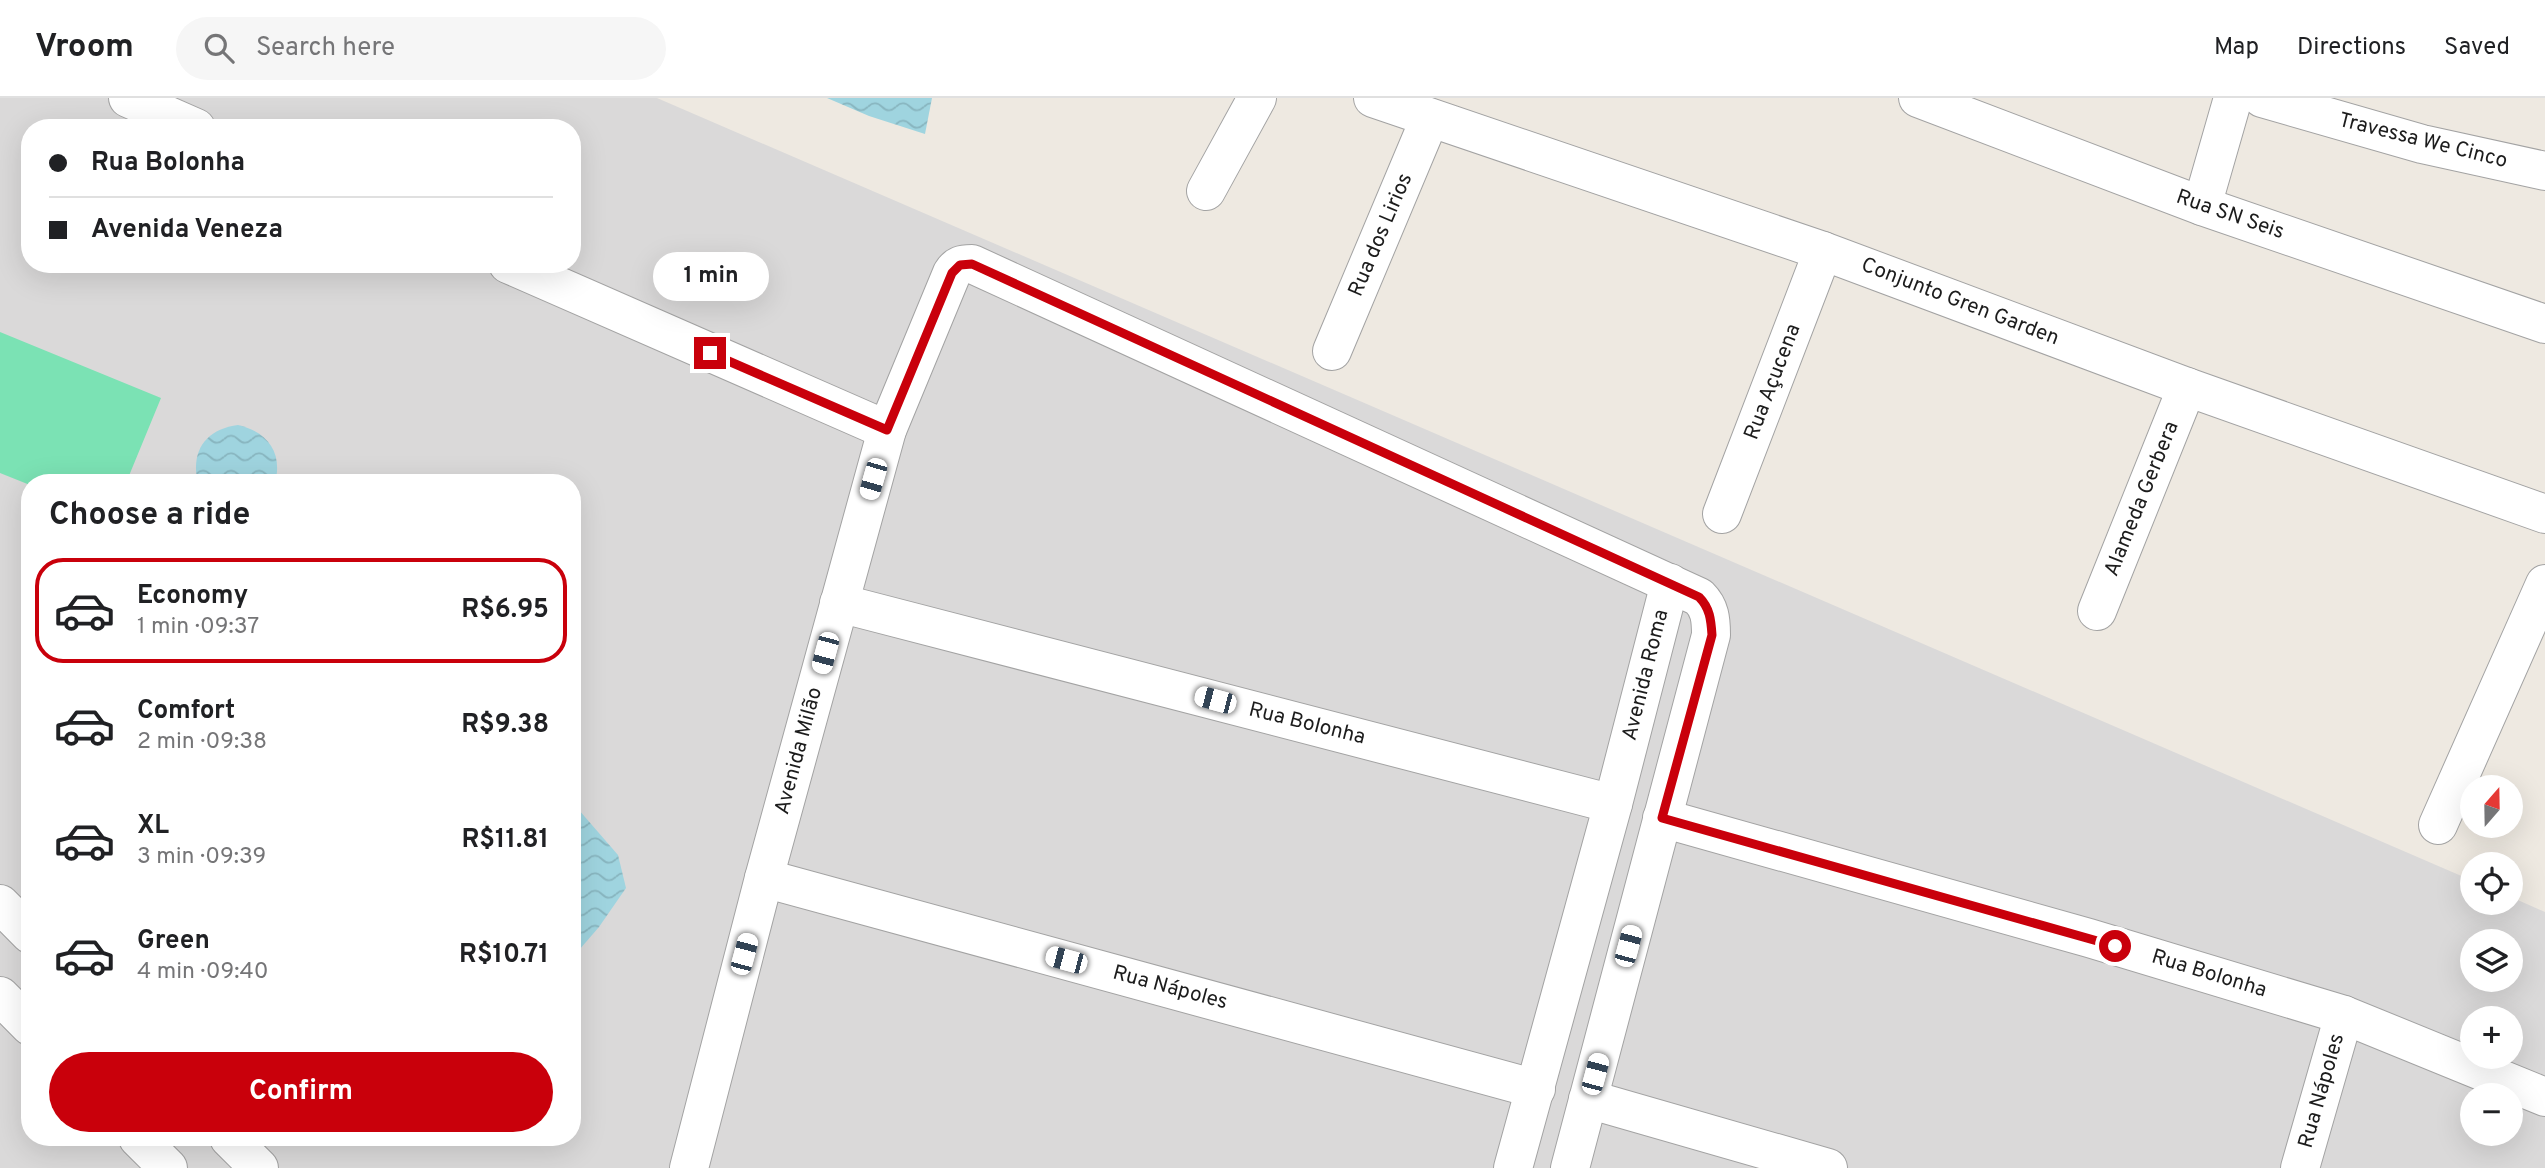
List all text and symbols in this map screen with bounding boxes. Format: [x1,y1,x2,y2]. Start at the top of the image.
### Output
search box [176,17,666,80]
text: Vroom [35,27,134,69]
icon: search [200,29,238,67]
text: Search here [256,32,395,65]
text: Map [2214,33,2259,63]
text: Directions [2297,33,2406,63]
text: Saved [2444,33,2510,63]
street label: Travessa We Cinco [2336,107,2510,175]
text: Rua Bolonha [91,147,245,180]
street label: Rua dos Lirios [1343,169,1419,301]
street label: Rua SN Seis [2172,184,2288,246]
text: Avenida Veneza [91,214,283,247]
callout: 1 min [652,252,768,300]
street label: Conjunto Gren Garden [1857,252,2063,352]
text: 1 min [683,262,739,291]
street label: Rua Açucena [1739,320,1807,444]
route end [694,337,726,369]
street label: Alameda Gerbera [2099,417,2185,581]
car [858,456,889,502]
text: Choose a ride [49,496,250,536]
icon: car [53,579,116,642]
text: Economy [137,580,248,613]
text: R$6.95 [461,594,549,627]
street label: Avenida Roma [1617,607,1675,743]
text: 1 min · 09:37 [137,613,259,642]
car [810,630,841,676]
street label: Avenida Milão [769,684,829,818]
car [1192,684,1239,716]
icon: car [53,694,116,757]
text: Comfort [137,695,235,728]
street label: Rua Bolonha [1246,696,1368,752]
text: R$9.38 [461,709,549,742]
text: 2 min · 09:38 [137,728,267,757]
north arrow [2460,775,2524,838]
map controls [2460,775,2523,1146]
icon: car [53,809,116,872]
text: XL [137,810,169,843]
text: R$11.81 [461,824,549,857]
text: 3 min · 09:39 [137,843,266,872]
button: locate [2460,852,2523,915]
car [1613,923,1644,969]
icon: car [53,924,116,987]
text: Green [137,925,210,958]
button: layers [2460,929,2523,992]
route start [2099,930,2131,962]
car [729,931,760,977]
text: R$10.71 [459,939,549,972]
car [1043,944,1090,976]
street label: Rua Bolonha [2148,944,2270,1004]
text: 4 min · 09:40 [137,958,269,987]
street label: Rua Nápoles [1110,960,1230,1016]
button: + [2460,1006,2523,1069]
street label: Rua Nápoles [2293,1031,2351,1151]
car [1580,1051,1611,1097]
button: Confirm [49,1052,553,1132]
button: − [2460,1083,2523,1146]

